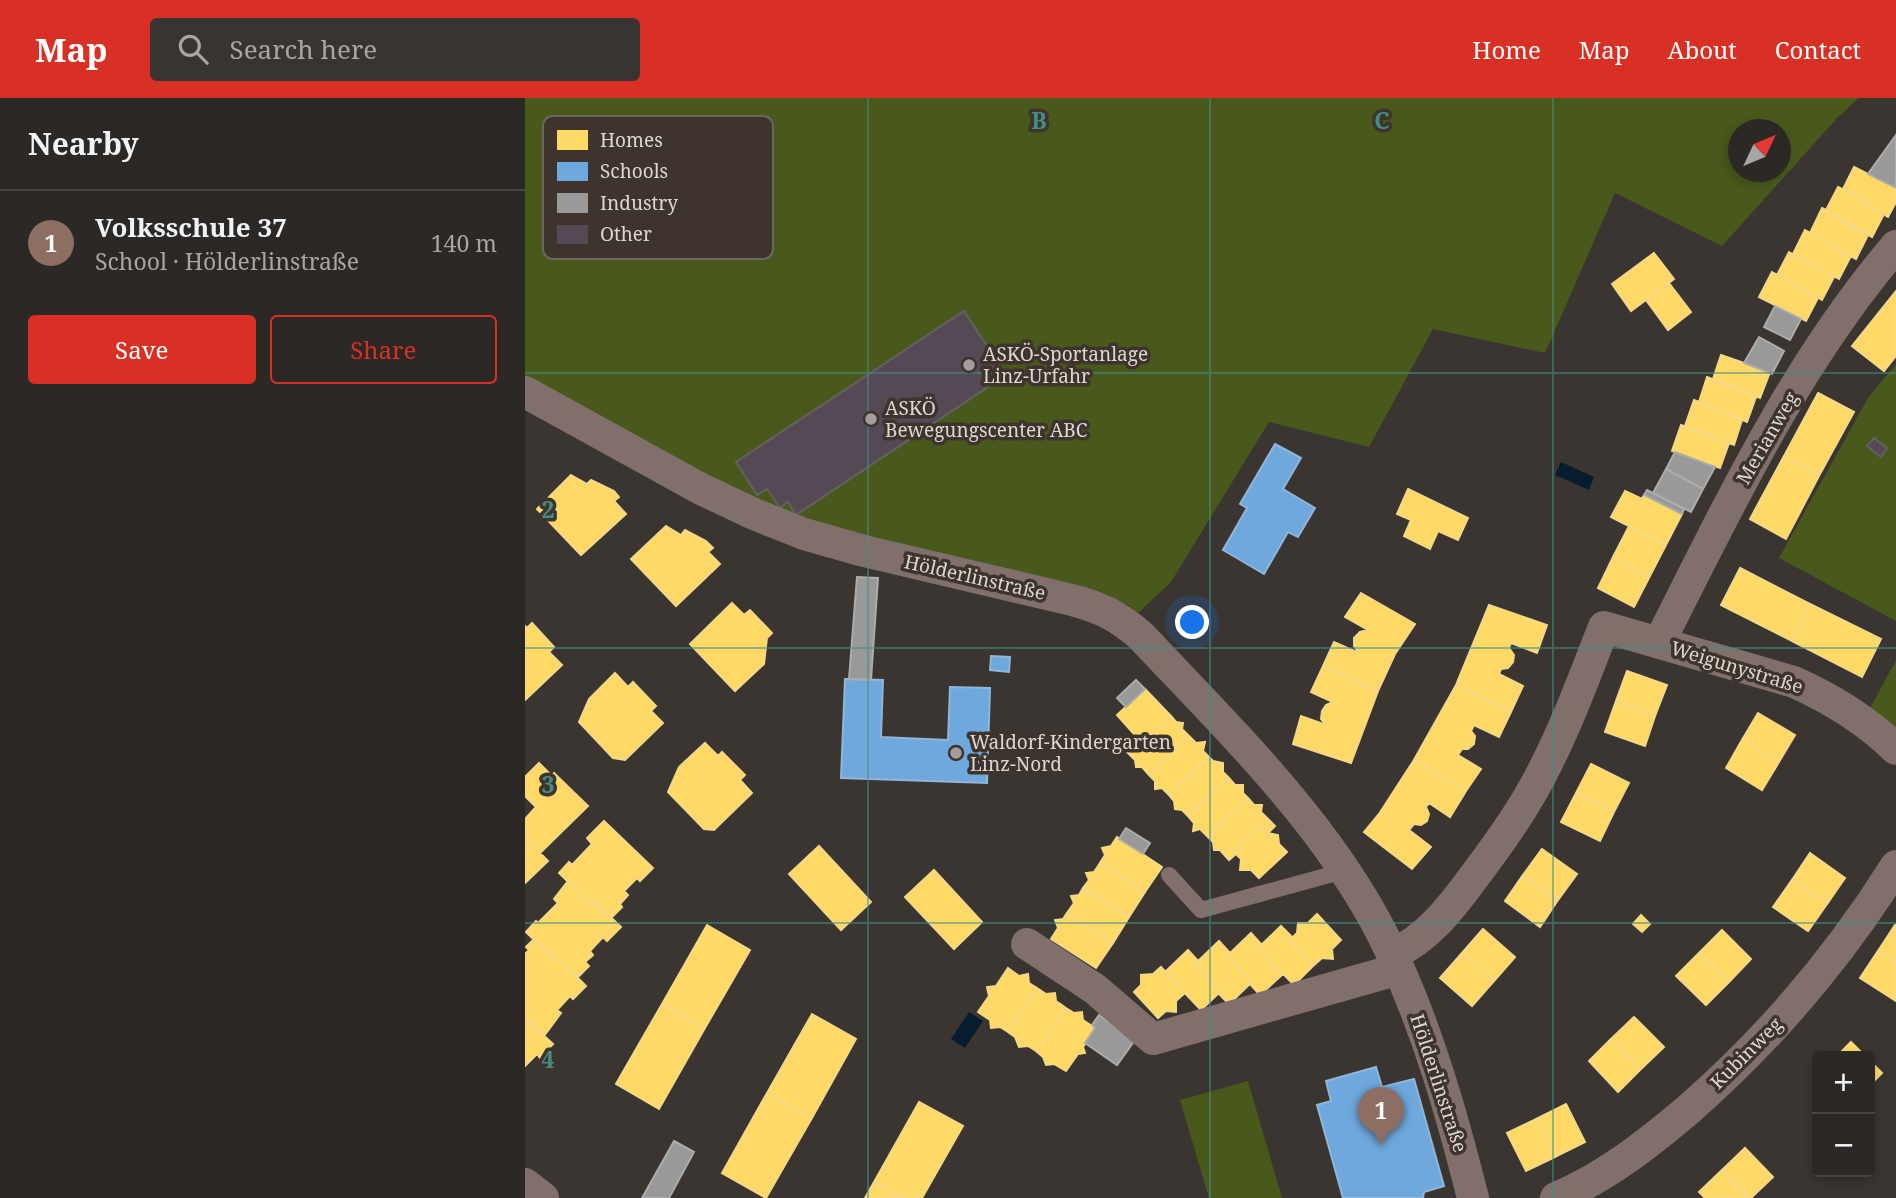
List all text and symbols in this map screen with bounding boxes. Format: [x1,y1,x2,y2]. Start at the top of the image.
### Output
search box [150,18,640,81]
text: Map [35,27,108,72]
icon: search [174,30,212,68]
text: Search here [230,31,377,67]
text: Home [1472,33,1541,66]
text: Map [1579,33,1630,66]
text: About [1668,33,1737,66]
text: Contact [1775,33,1861,66]
text: B [1031,104,1047,136]
text: C [1374,104,1390,136]
legend [543,116,773,259]
north arrow [1728,119,1791,182]
text: Nearby [28,123,139,164]
text: Homes [600,127,663,153]
text: Schools [600,158,668,184]
text: Industry [600,190,678,216]
text: Volksschule 37 [95,209,287,245]
text: Other [600,221,652,247]
text: 1 [45,227,58,259]
text: 140 m [431,227,497,259]
text: School · Hölderlinstraße [95,245,359,277]
button: Save [28,315,256,384]
button: Share [270,315,497,384]
place label: ASKÖ-Sportanlage Linz-Urfahr [983,341,1148,389]
marker: ASKÖ-Sportanlage Linz-Urfahr [961,357,977,373]
street label: Merianweg [1730,387,1804,489]
place label: ASKÖ Bewegungscenter ABC [885,395,1088,443]
marker: ASKÖ Bewegungscenter ABC [863,411,879,427]
text: 2 [542,493,555,525]
street label: Hölderlinstraße [902,548,1048,606]
your location [1175,605,1209,639]
street label: Weigunystraße [1668,635,1806,699]
place label: Waldorf-Kindergarten Linz-Nord [970,729,1171,777]
marker: Waldorf-Kindergarten Linz-Nord [948,745,964,761]
text: 3 [542,768,555,800]
street label: Hölderlinstraße [1404,1011,1474,1155]
street label: Kubinweg [1704,1011,1788,1095]
text: 4 [542,1043,555,1075]
map controls [1812,1051,1875,1177]
button: + [1812,1051,1875,1114]
pin: 1 [1358,1087,1404,1145]
button: − [1812,1114,1875,1177]

